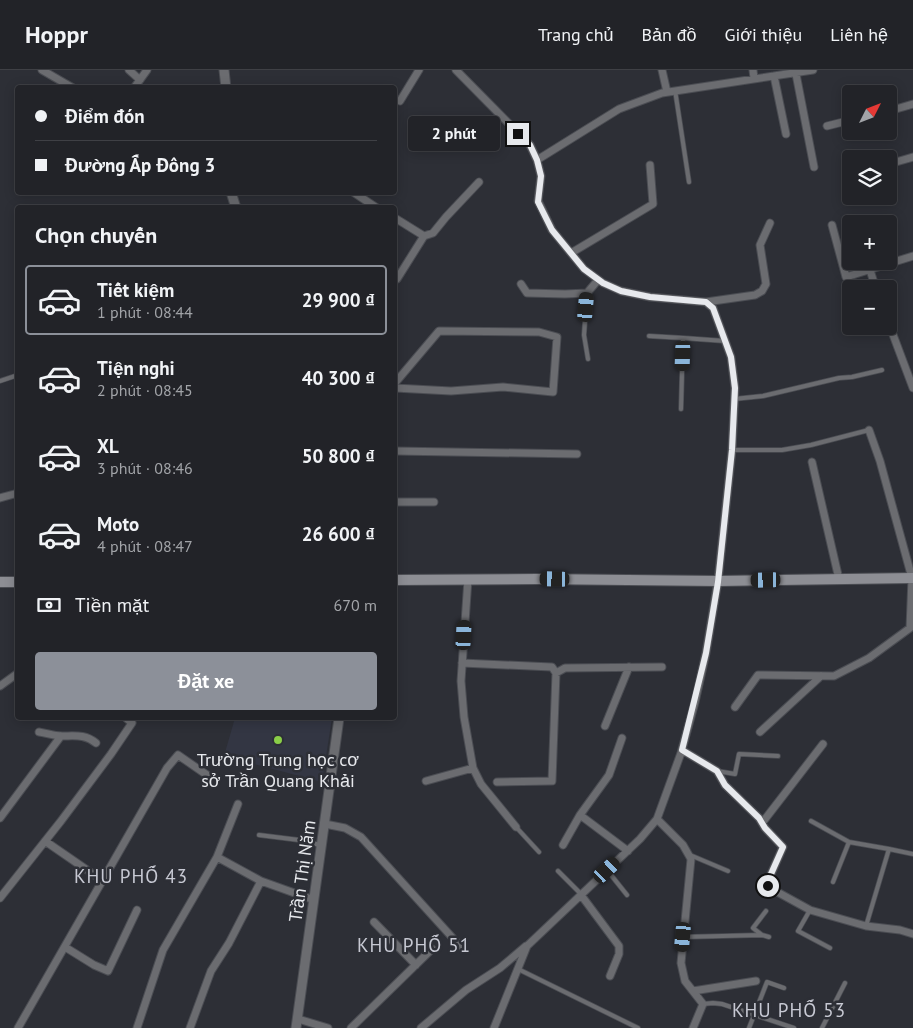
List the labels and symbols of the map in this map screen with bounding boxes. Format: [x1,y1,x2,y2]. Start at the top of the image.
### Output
north arrow [842,85,898,140]
callout: 2 phút [408,116,500,152]
route end [507,123,529,145]
car [577,291,594,323]
car [674,341,691,371]
car [539,571,570,587]
car [750,572,781,588]
car [455,620,472,650]
marker: Trường Trung học cơ sở Trần Quang Khải [272,734,284,746]
place label: Trường Trung học cơ sở Trần Quang Khải [197,748,359,792]
street label: Trần Thị Năm [283,819,321,923]
car [590,854,623,886]
district label: KHU PHỐ 43 [74,864,188,888]
route start [757,875,779,897]
car [674,921,691,953]
district label: KHU PHỐ 51 [357,933,471,957]
district label: KHU PHỐ 53 [732,998,846,1022]

